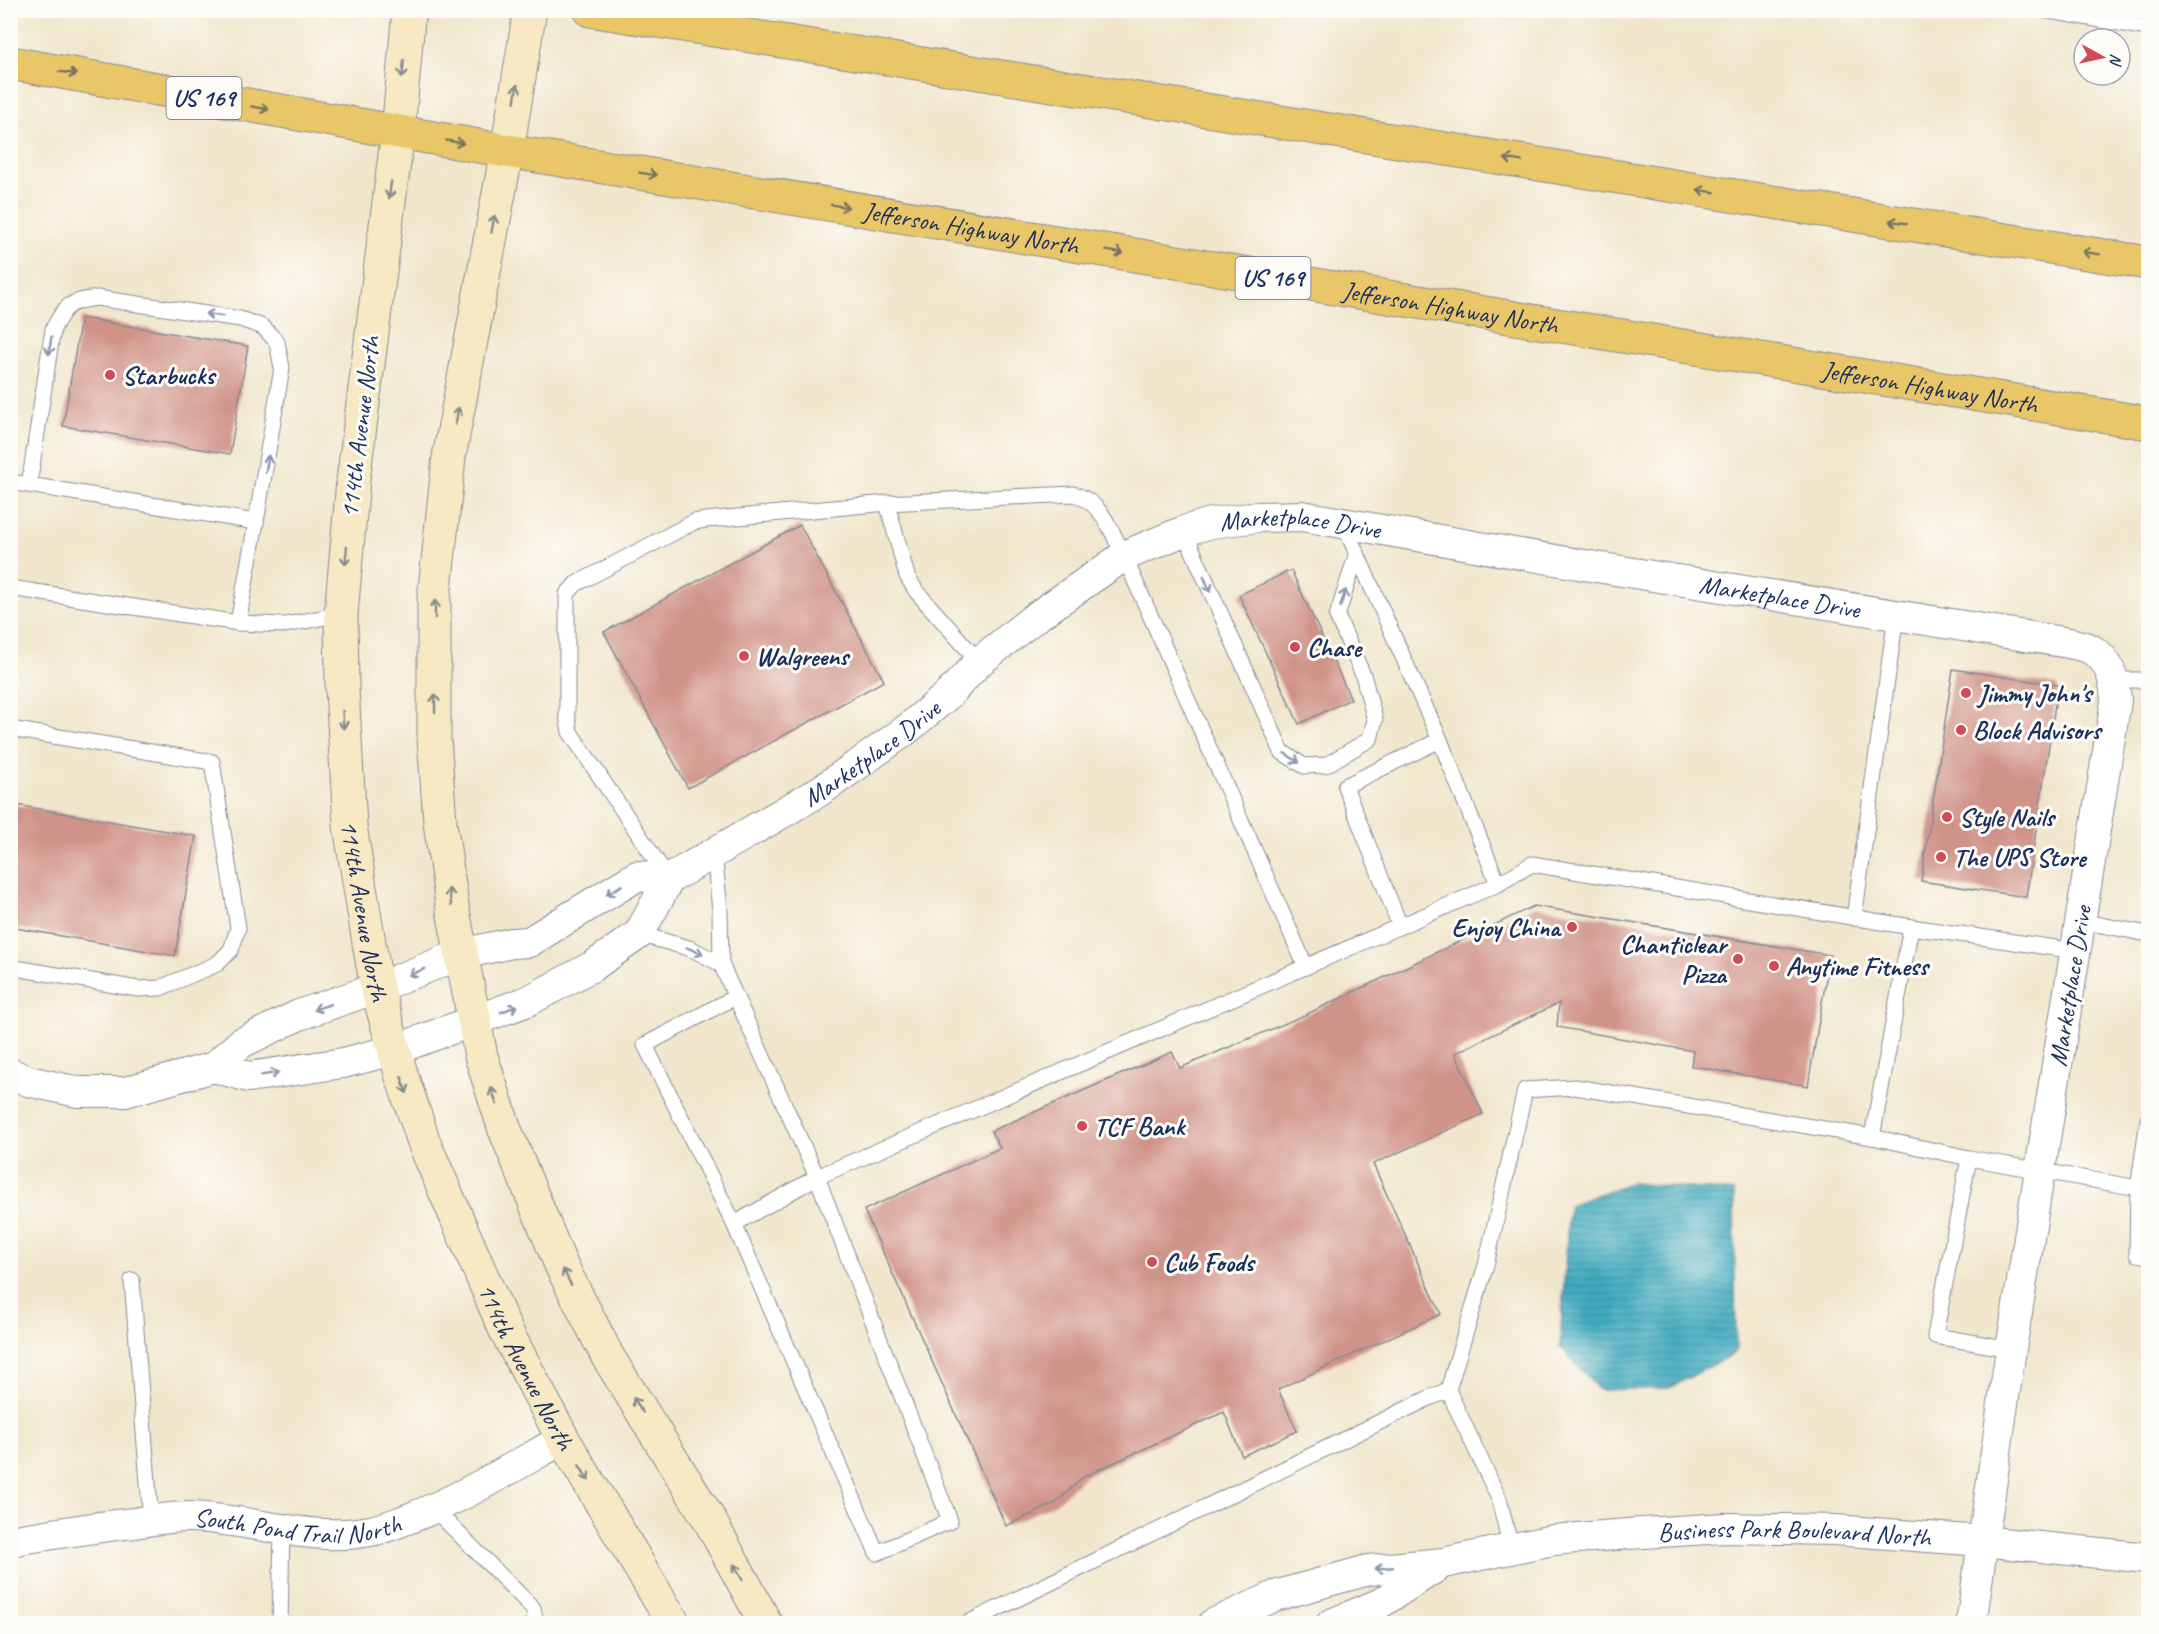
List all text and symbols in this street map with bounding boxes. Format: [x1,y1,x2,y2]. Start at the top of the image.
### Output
north arrow [2072,27,2132,87]
text: N [2105,53,2126,68]
one-way arrow [398,58,409,78]
one-way arrow [58,68,77,79]
road number: US 169 [166,77,242,119]
one-way arrow [511,84,522,103]
one-way arrow [250,102,269,113]
one-way arrow [445,137,465,148]
one-way arrow [1504,154,1524,165]
one-way arrow [637,169,657,180]
one-way arrow [384,180,395,200]
one-way arrow [1696,185,1716,196]
street label: Jefferson Highway North [859,193,1083,262]
one-way arrow [830,201,849,212]
one-way arrow [488,215,499,235]
one-way arrow [1889,216,1909,227]
one-way arrow [1105,247,1125,258]
one-way arrow [2081,247,2101,258]
road number: US 169 [1236,257,1310,299]
street label: Jefferson Highway North [1338,273,1562,342]
one-way arrow [205,309,224,320]
street label: 114th Avenue North [332,332,388,520]
one-way arrow [44,336,55,356]
street label: Jefferson Highway North [1818,352,2042,421]
place label: Starbucks [122,359,217,392]
marker: Starbucks [103,368,117,382]
one-way arrow [452,407,463,426]
one-way arrow [261,455,272,474]
street label: Marketplace Drive [1218,499,1385,546]
one-way arrow [340,546,351,566]
street label: Marketplace Drive [1697,567,1864,626]
one-way arrow [1202,575,1214,593]
one-way arrow [1338,589,1349,608]
one-way arrow [429,600,440,620]
place label: Chase [1307,631,1363,664]
place label: Walgreens [756,640,851,673]
marker: Chase [1288,640,1302,654]
marker: Walgreens [737,649,751,663]
place label: Jimmy John's [1976,677,2094,710]
marker: Jimmy John's [1959,686,1973,700]
street label: Marketplace Drive [797,691,948,814]
one-way arrow [429,693,440,713]
one-way arrow [338,709,349,729]
place label: Block Advisors [1973,714,2104,747]
marker: Block Advisors [1954,723,1968,737]
one-way arrow [1283,752,1300,764]
place label: Style Nails [1959,801,2057,834]
marker: Style Nails [1940,810,1954,824]
street label: 114th Avenue North [333,818,397,1007]
place label: The UPS Store [1953,841,2088,874]
marker: The UPS Store [1934,850,1948,864]
one-way arrow [606,884,623,896]
one-way arrow [445,887,456,907]
street label: Marketplace Drive [2041,902,2099,1069]
place label: Enjoy China [1451,911,1562,944]
marker: Enjoy China [1565,920,1579,934]
place label: Chanticlear Pizza [1620,928,1729,991]
one-way arrow [685,946,703,957]
place label: Anytime Fitness [1786,950,1931,983]
marker: Chanticlear Pizza [1731,952,1745,966]
marker: Anytime Fitness [1767,959,1781,973]
one-way arrow [408,967,427,978]
one-way arrow [313,1002,332,1013]
one-way arrow [499,1002,517,1013]
one-way arrow [260,1068,280,1079]
one-way arrow [400,1075,411,1094]
one-way arrow [488,1087,499,1106]
place label: TCF Bank [1094,1110,1186,1143]
marker: TCF Bank [1075,1119,1089,1133]
place label: Cub Foods [1164,1246,1256,1279]
marker: Cub Foods [1145,1255,1159,1269]
one-way arrow [561,1268,572,1286]
street label: 114th Avenue North [470,1278,583,1458]
one-way arrow [632,1396,645,1413]
one-way arrow [579,1464,591,1481]
street label: South Pond Trail North [193,1501,406,1551]
street label: Business Park Boulevard North [1657,1511,1934,1554]
one-way arrow [1375,1563,1395,1574]
one-way arrow [732,1564,744,1581]

